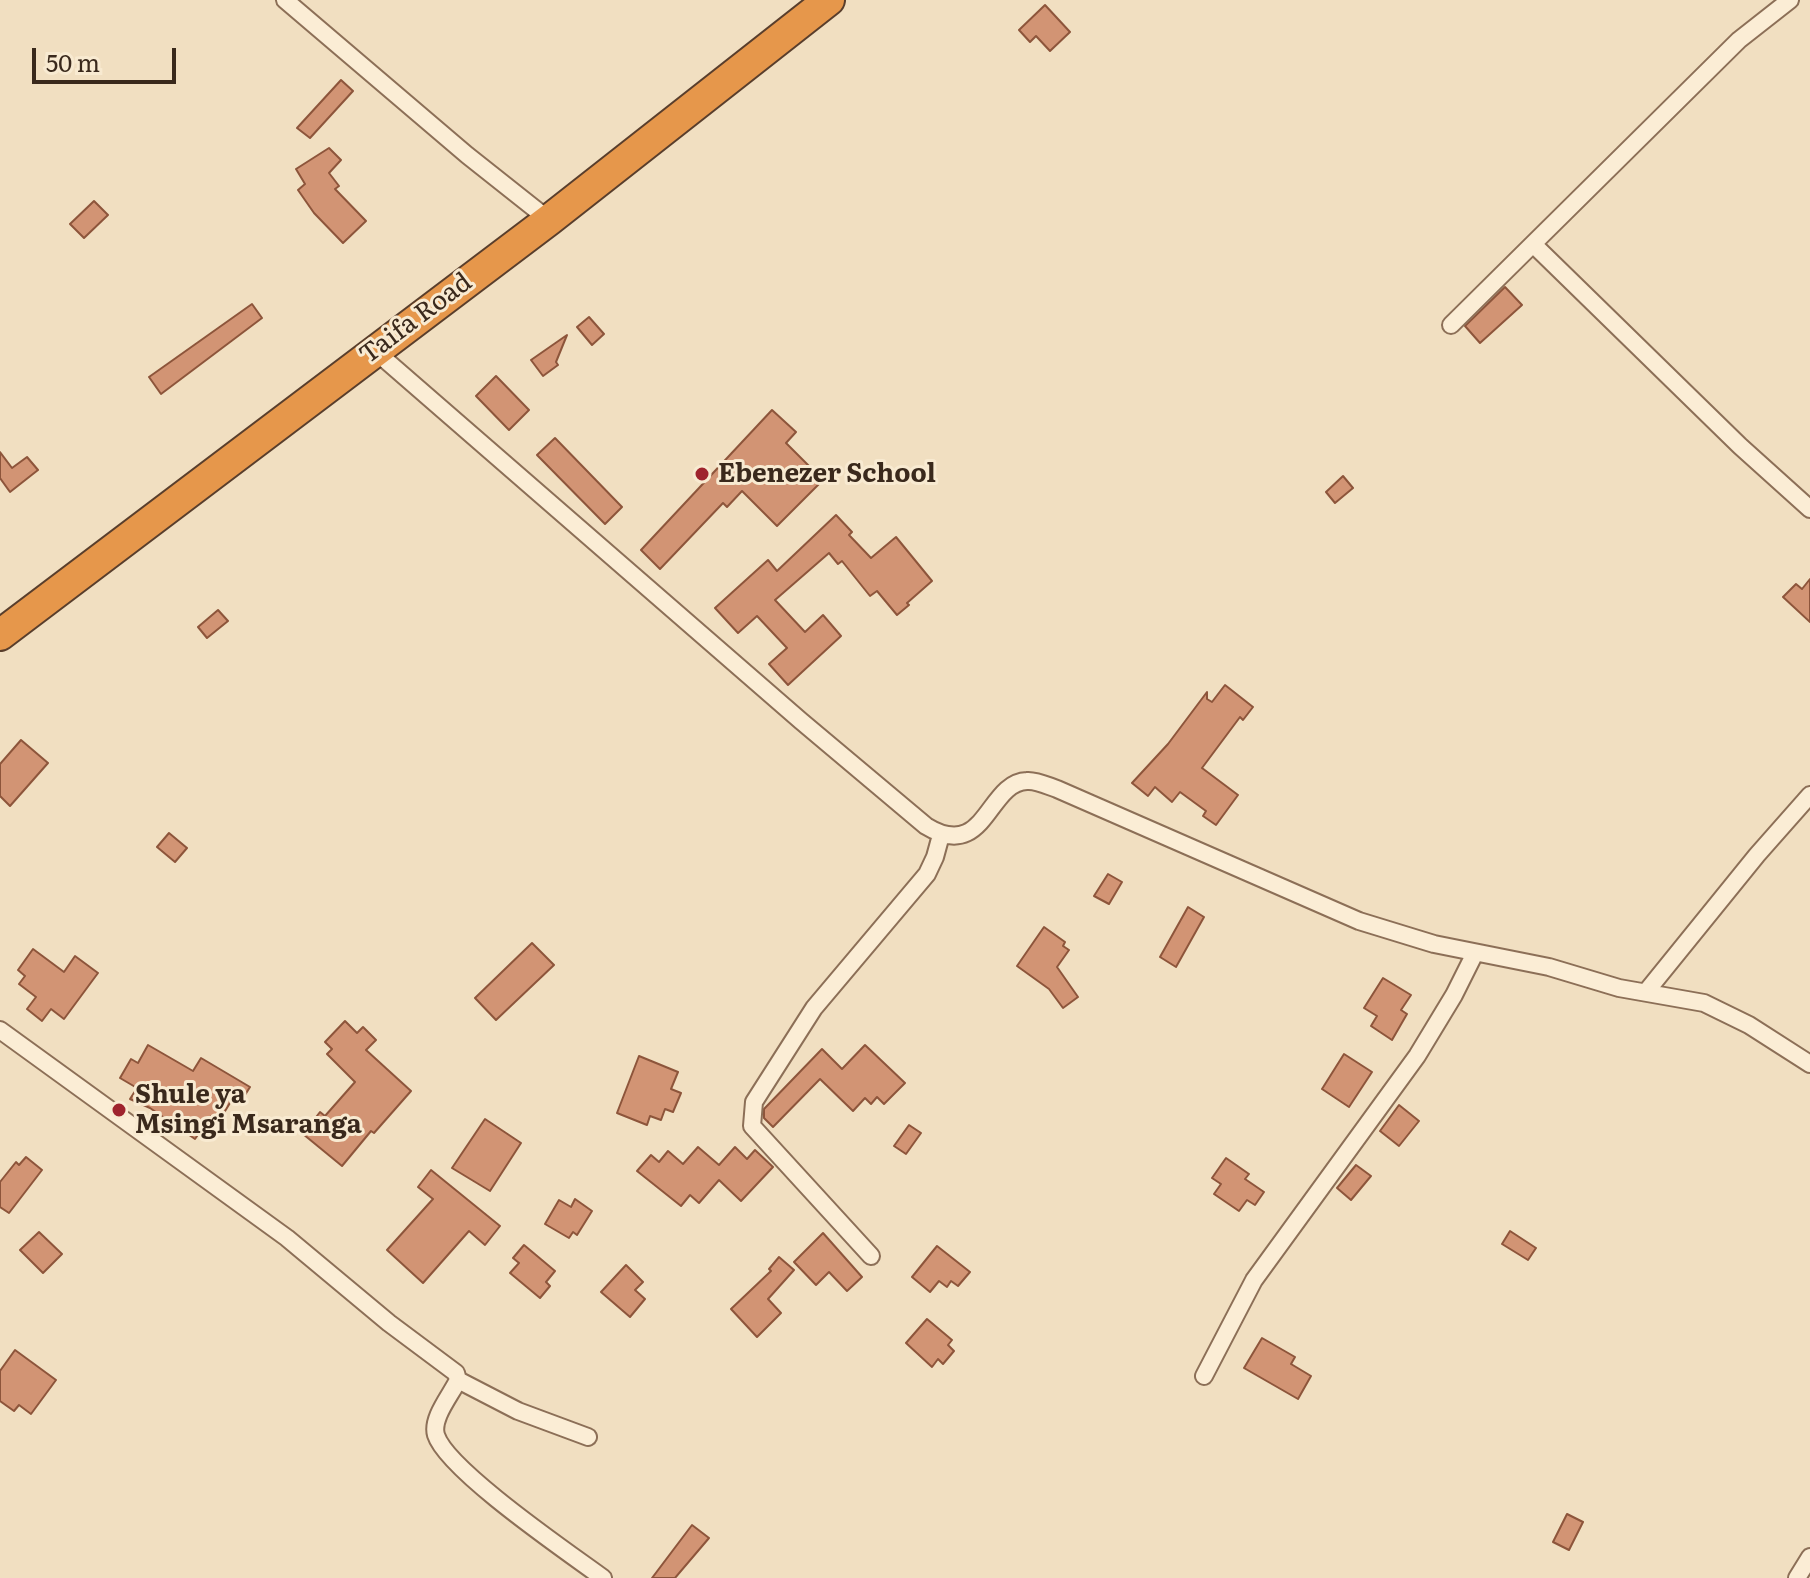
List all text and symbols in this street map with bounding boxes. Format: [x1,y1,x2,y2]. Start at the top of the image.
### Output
scale bar [36,32,180,82]
text: 50 m [46,44,100,79]
street label: Taifa Road [354,267,478,371]
place label: Ebenezer School [718,458,936,490]
marker: Ebenezer School [693,465,711,483]
place label: Shule ya Msingi Msaranga [135,1079,362,1140]
marker: Shule ya Msingi Msaranga [110,1101,128,1119]

